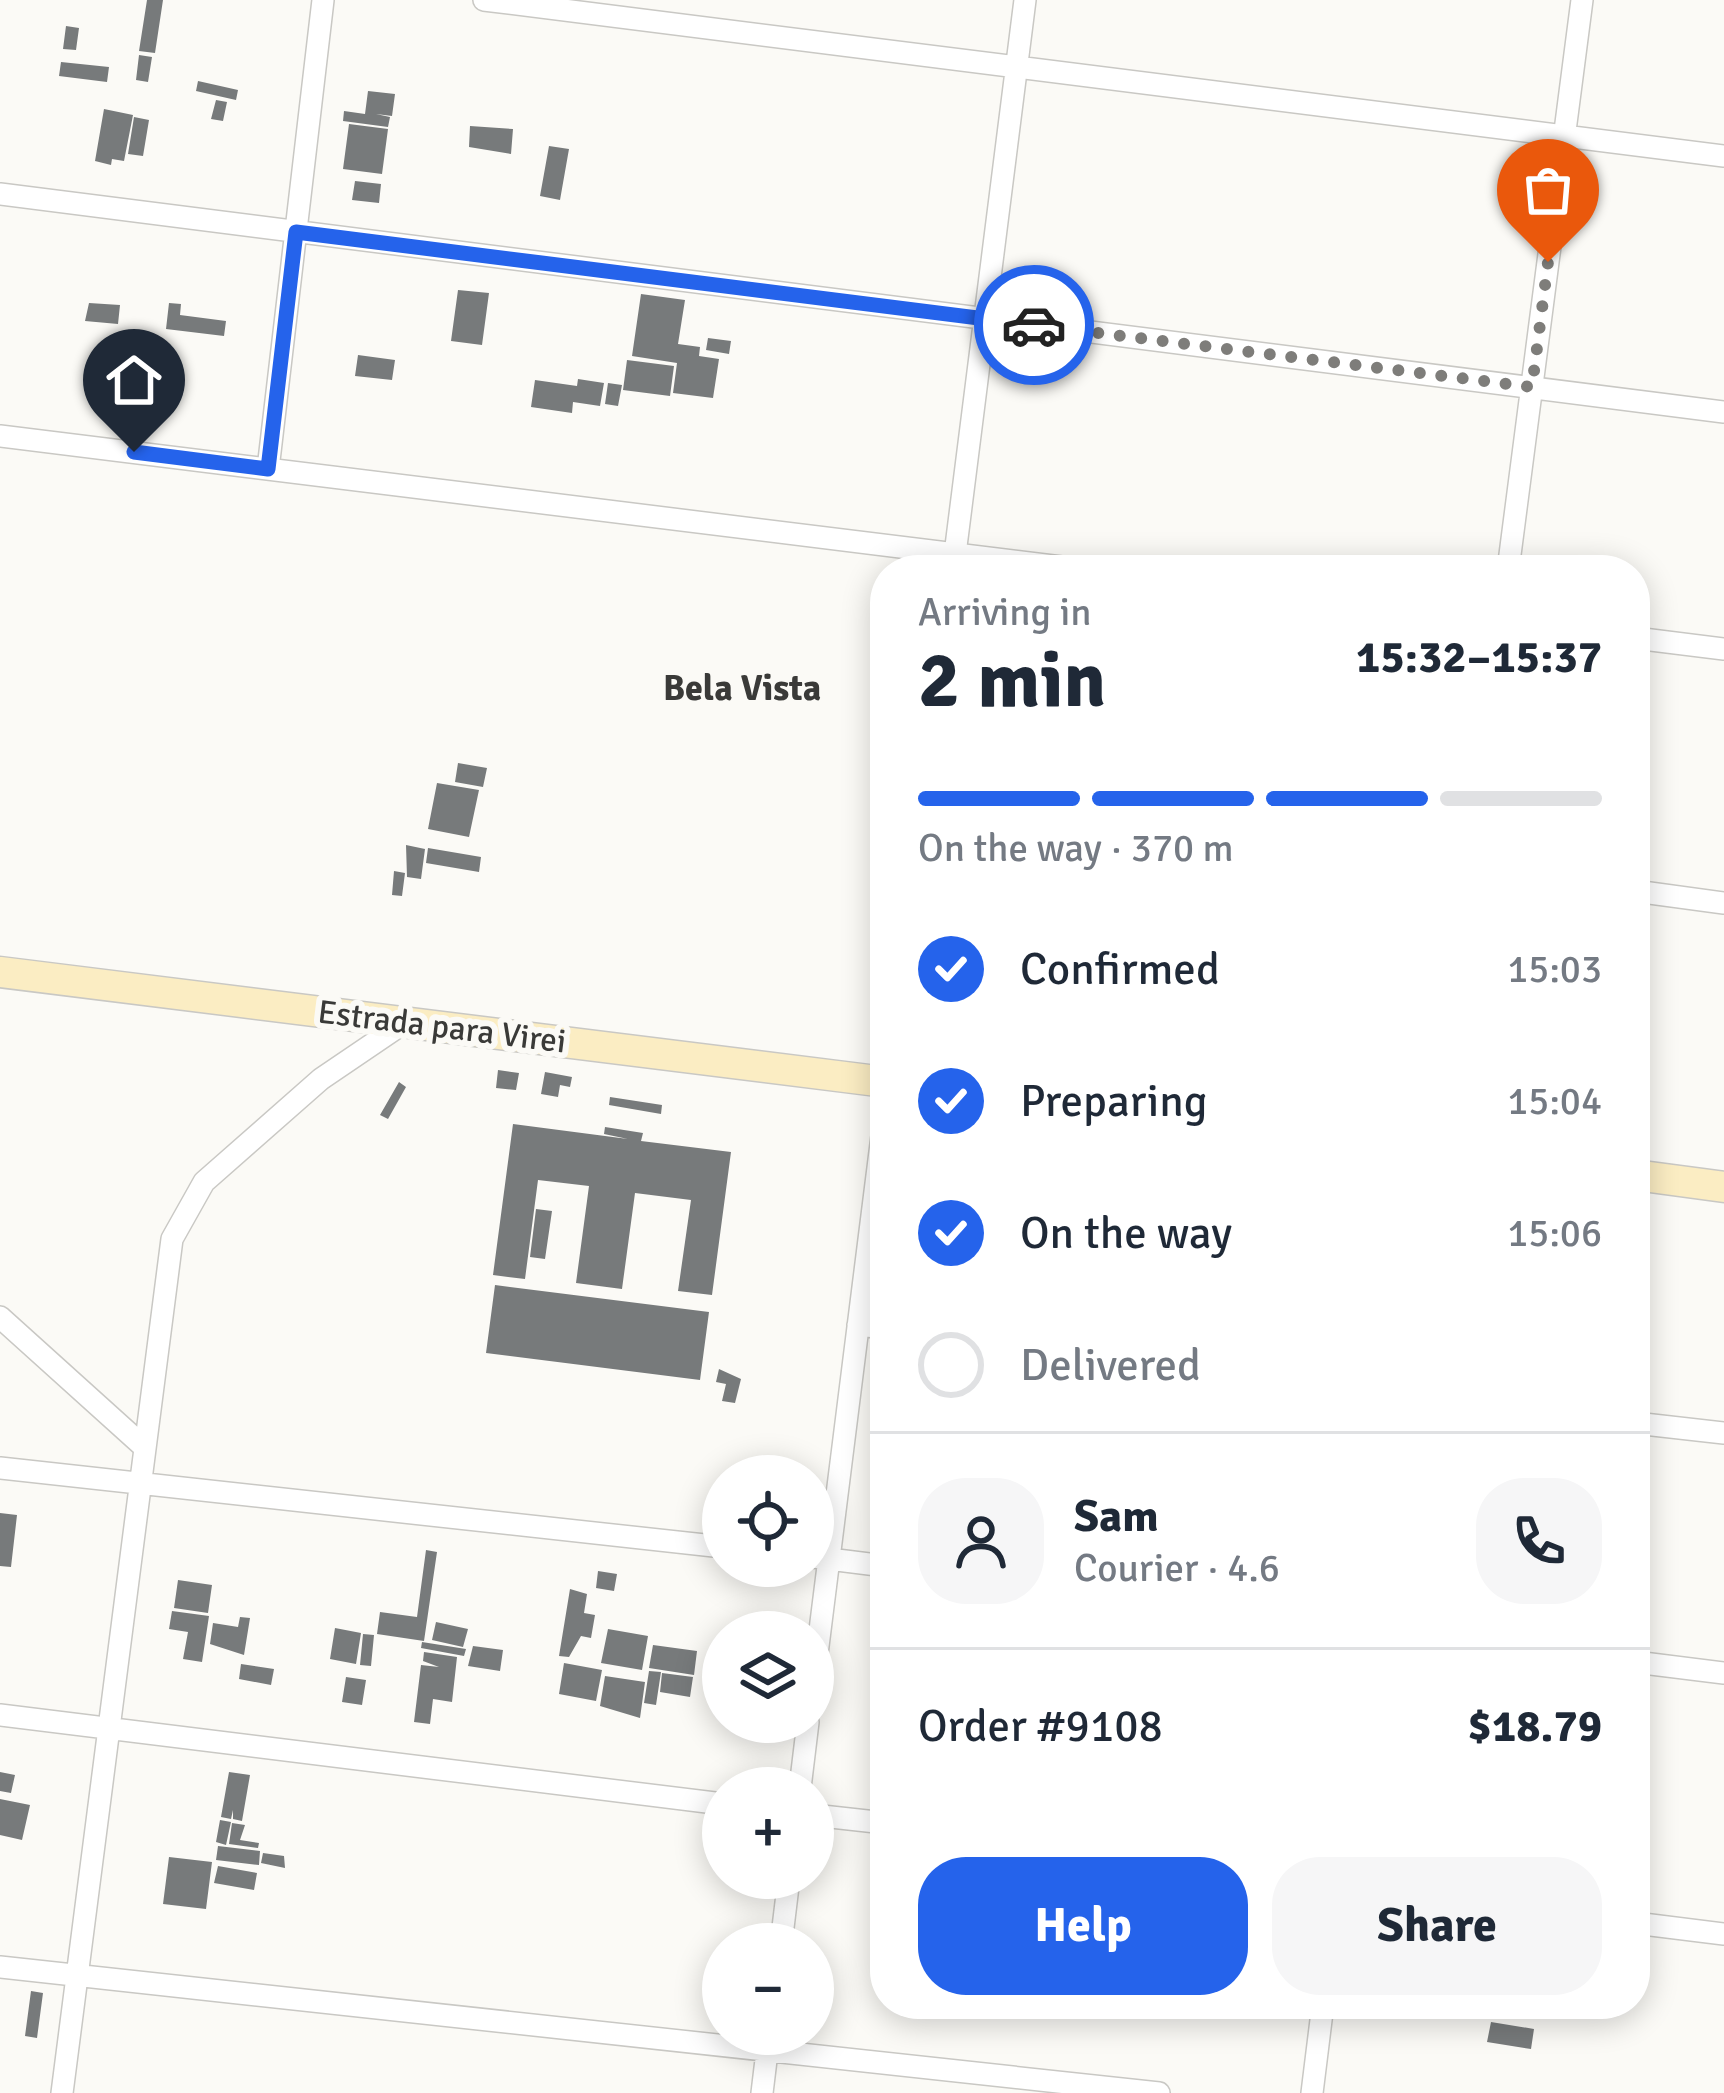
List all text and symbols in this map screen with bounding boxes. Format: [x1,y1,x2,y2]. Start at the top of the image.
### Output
pin [1497,139,1599,262]
icon: bag [1515,157,1581,223]
courier [974,265,1094,385]
icon: car [1001,292,1067,358]
pin [83,329,185,452]
icon: home [101,347,167,413]
text: Arriving in [918,588,1092,636]
text: 15:32–15:37 [1356,630,1602,685]
text: 2 min [918,633,1106,729]
district label: Bela Vista [663,666,821,711]
text: On the way · 370 m [918,824,1234,872]
icon: check [918,936,984,1002]
text: Confirmed [1020,942,1220,997]
text: 15:03 [1507,945,1602,993]
street label: Estrada para Virei [316,991,568,1063]
icon: check [918,1068,984,1134]
text: Preparing [1020,1074,1208,1129]
text: 15:04 [1507,1077,1602,1125]
icon: check [918,1200,984,1266]
text: On the way [1020,1206,1232,1261]
text: 15:06 [1507,1209,1602,1257]
text: Delivered [1020,1338,1201,1393]
map controls [702,1455,834,2055]
button: locate [702,1455,834,1587]
button: person [918,1478,1044,1604]
button: phone [1476,1478,1602,1604]
text: Sam [1074,1489,1159,1544]
text: Courier · 4.6 [1074,1544,1280,1592]
button: layers [702,1611,834,1743]
text: Order #9108 [918,1699,1163,1754]
text: $18.79 [1468,1699,1602,1754]
button: + [702,1767,834,1899]
button: Help [918,1857,1248,1995]
button: Share [1272,1857,1602,1995]
button: − [702,1923,834,2055]

